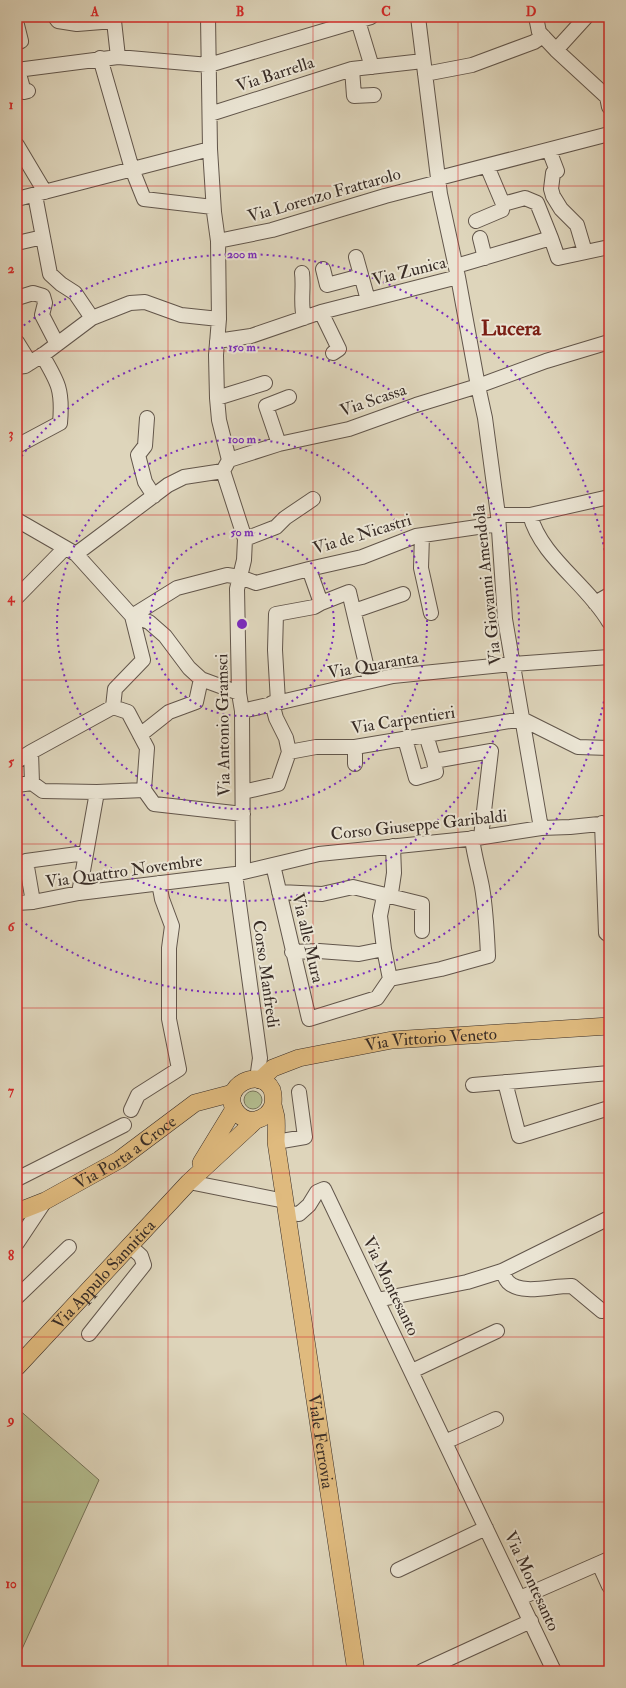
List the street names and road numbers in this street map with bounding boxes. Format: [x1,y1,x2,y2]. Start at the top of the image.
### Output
street label: Via Barrella [233,51,318,96]
street label: Via Lorenzo Frattarolo [245,163,403,227]
street label: Via Zunica [370,251,449,290]
street label: Via Scassa [337,379,410,421]
street label: Via Giovanni Amendola [468,503,506,666]
street label: Via de Nicastri [310,509,414,559]
street label: Via Quaranta [326,647,421,683]
street label: Via Antonio Gramsci [211,653,235,797]
street label: Via Carpentieri [349,701,457,740]
street label: Corso Giuseppe Garibaldi [330,805,509,846]
street label: Via Quattro Novembre [44,850,204,892]
street label: Via alle Mura [287,891,329,986]
street label: Corso Manfredi [248,919,284,1030]
street label: Via Vittorio Veneto [363,1023,497,1056]
street label: Via Porta a Croce [70,1110,180,1193]
street label: Via Appulo Sannitica [47,1214,160,1333]
street label: Via Montesanto [358,1233,424,1339]
street label: Viale Ferrovia [304,1393,339,1491]
street label: Via Montesanto [500,1528,564,1634]

